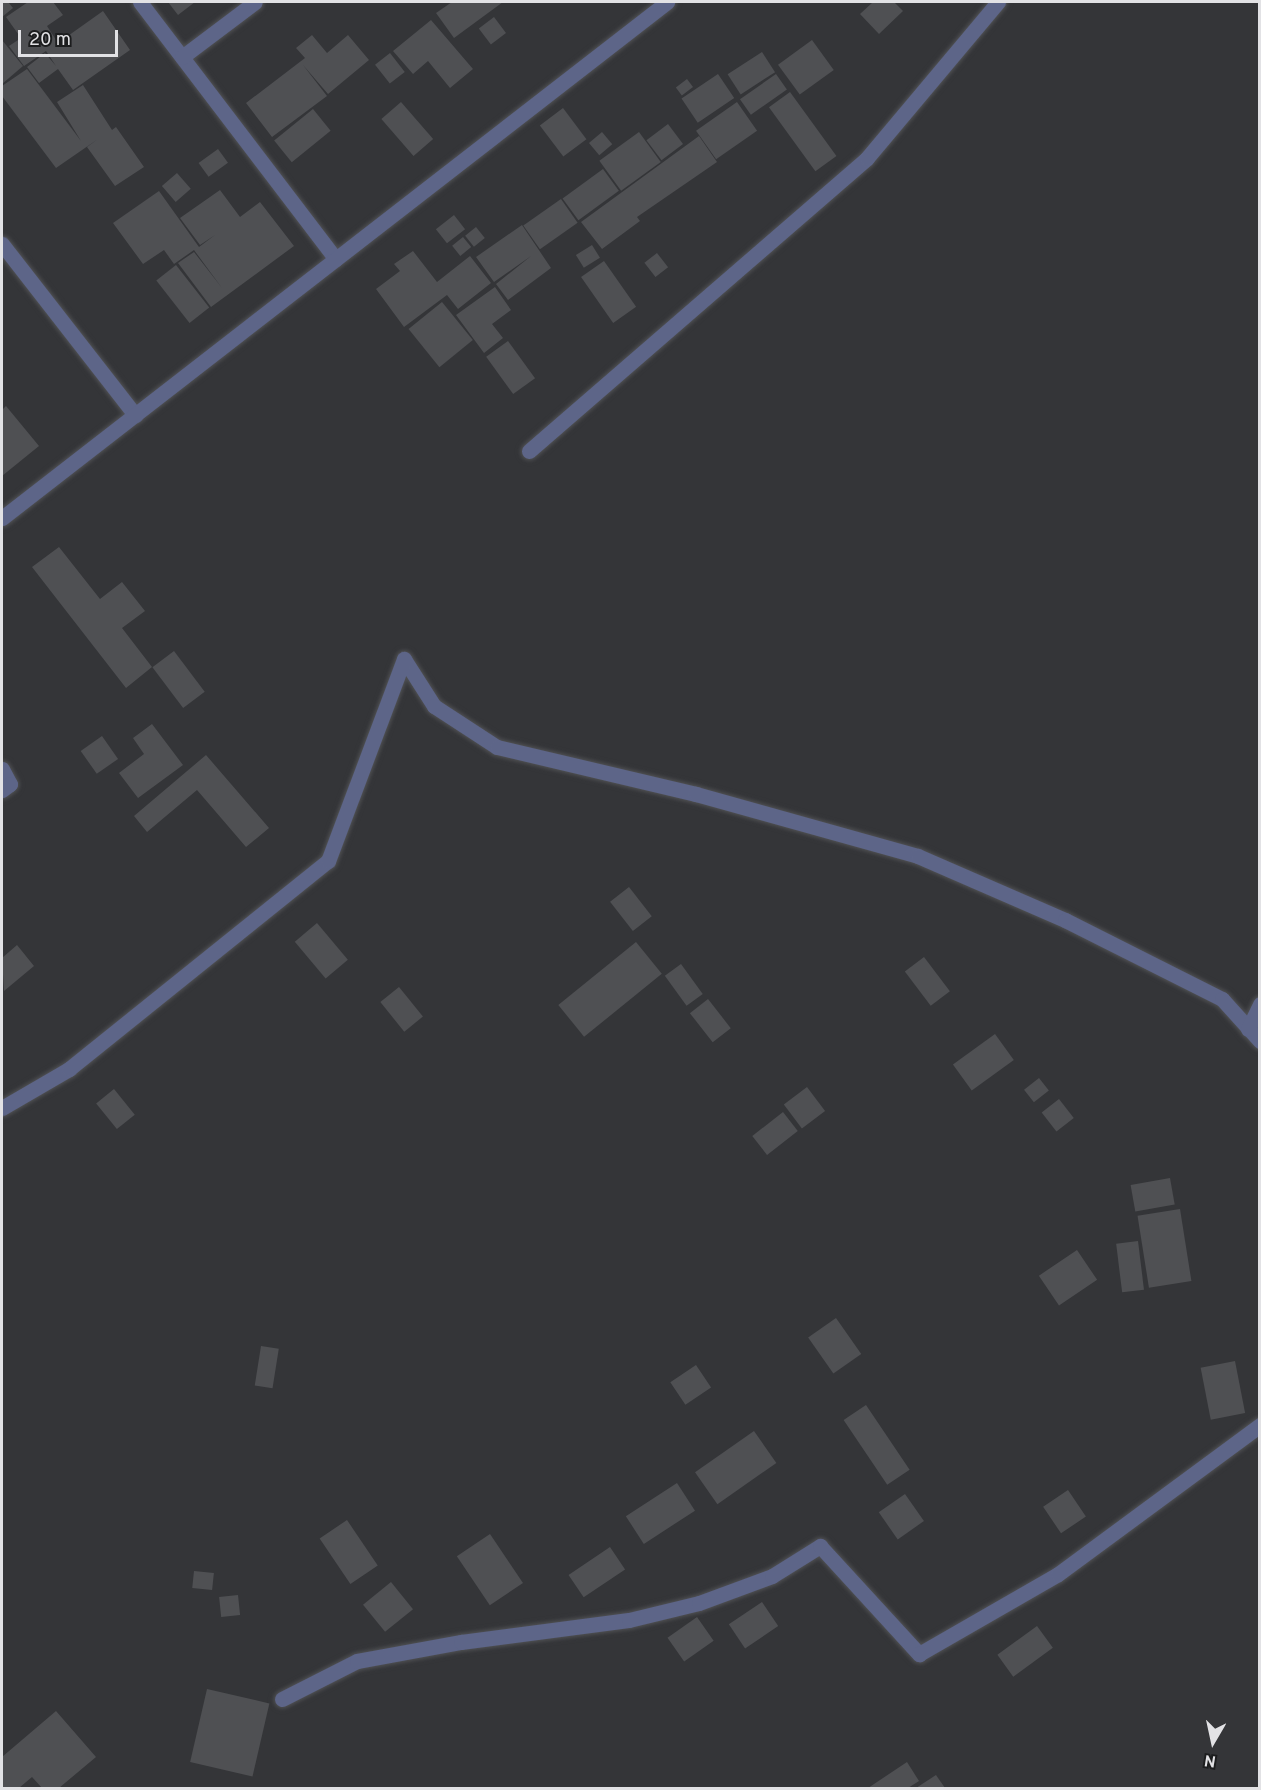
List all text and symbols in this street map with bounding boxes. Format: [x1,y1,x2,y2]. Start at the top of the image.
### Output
scale bar [21,18,122,56]
text: 20 m [29,29,71,52]
north arrow [1183,1712,1243,1772]
text: N [1203,1749,1217,1771]

